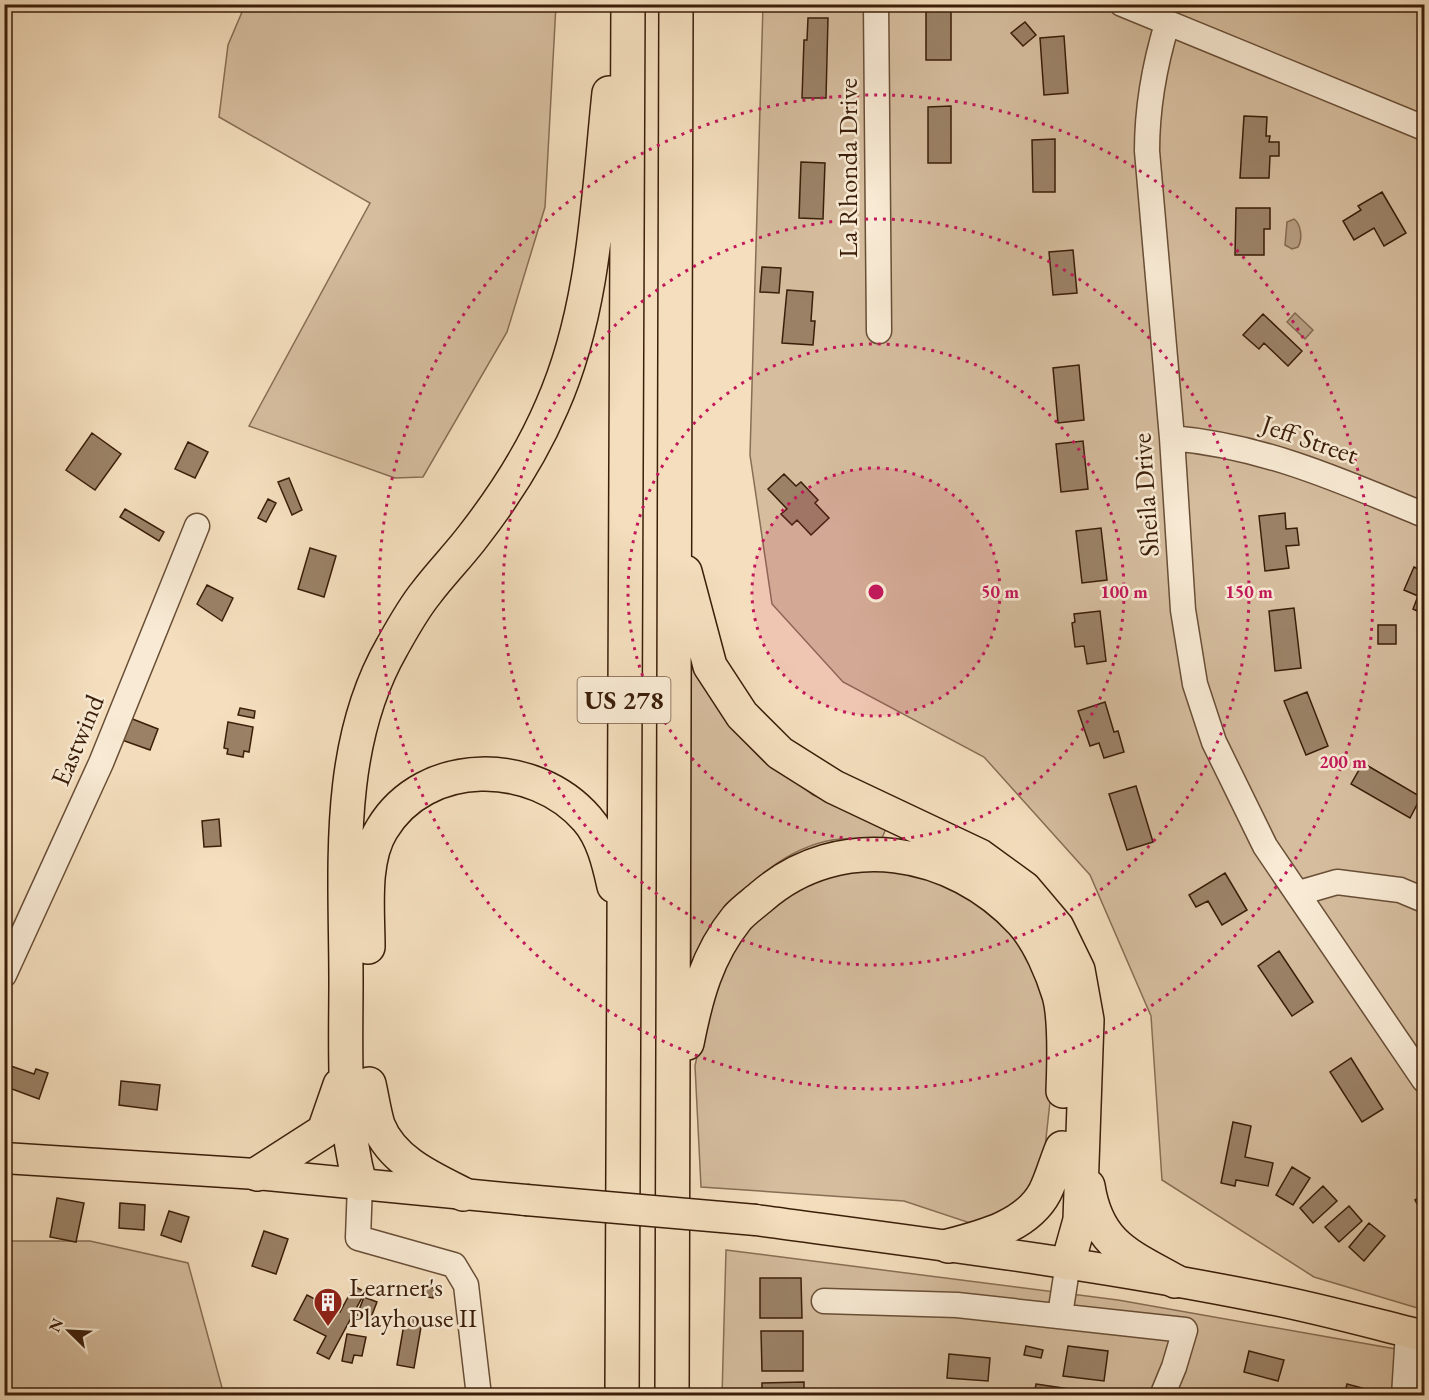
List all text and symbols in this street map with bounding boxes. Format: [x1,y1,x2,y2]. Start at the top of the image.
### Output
street label: La Rhonda Drive [830,78,865,258]
street label: Jeff Street [1255,406,1363,472]
street label: Sheila Drive [1123,432,1167,558]
text: 50 m [981,580,1019,603]
text: 100 m [1100,580,1148,603]
text: 150 m [1225,580,1273,603]
centre of rings [866,582,886,602]
road number: US 278 [578,677,670,723]
street label: Eastwind [42,689,112,791]
text: 200 m [1319,750,1367,773]
place label: Learner's Playhouse II [349,1269,477,1335]
building icon: Learner's Playhouse II [312,1286,344,1328]
north arrow [39,1301,99,1361]
text: N [44,1315,68,1335]

